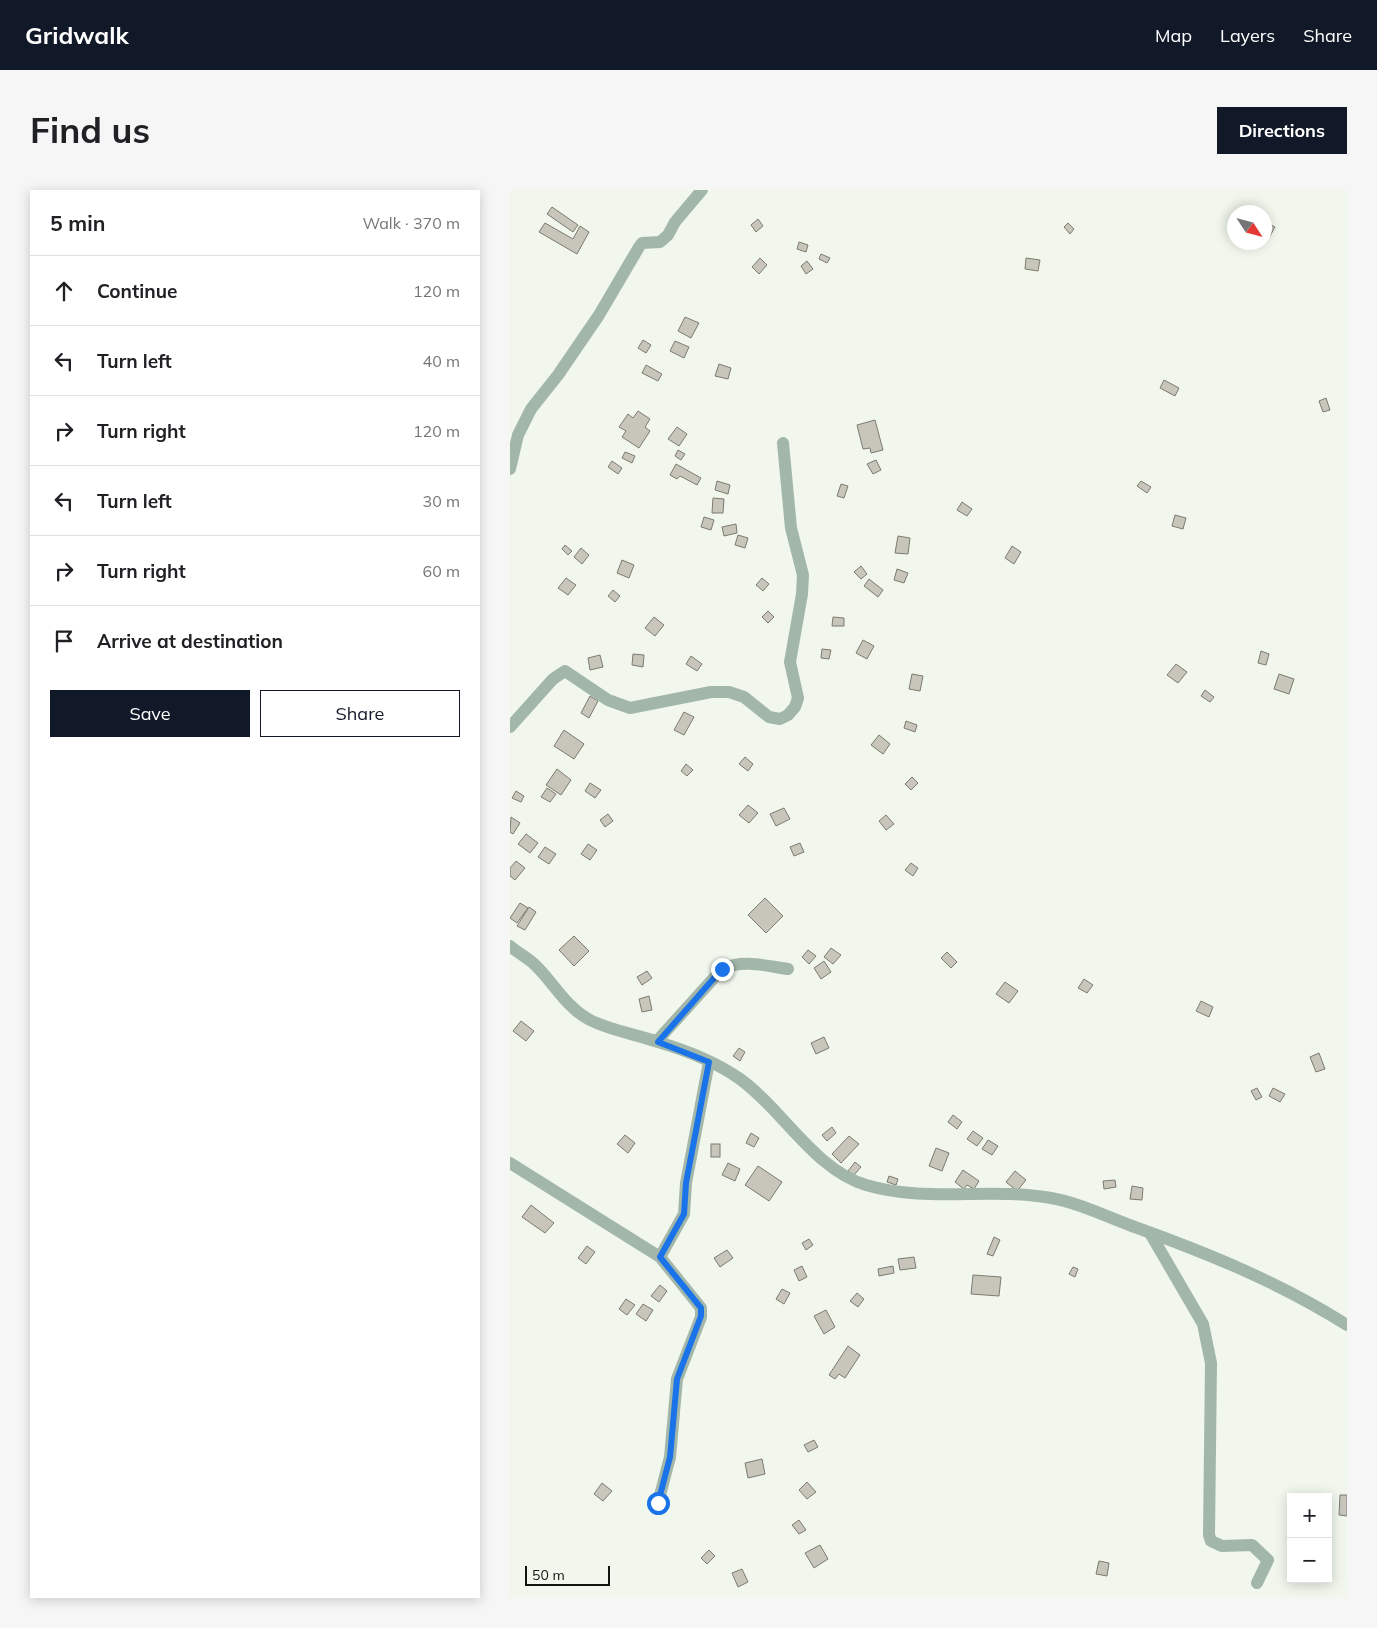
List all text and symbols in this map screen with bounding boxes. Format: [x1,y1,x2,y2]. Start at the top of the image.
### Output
text: Gridwalk [25,20,129,50]
text: Map [1155,24,1192,47]
text: Layers [1220,24,1275,47]
text: Share [1303,24,1352,47]
button: Directions [1217,107,1347,154]
text: Find us [30,108,150,152]
north arrow [1227,205,1272,250]
text: 5 min [50,210,105,236]
text: Walk · 370 m [362,213,460,233]
icon: ahead [50,277,78,305]
text: Continue [97,279,177,303]
text: 120 m [413,281,460,301]
icon: left [50,347,78,375]
text: Turn left [97,349,172,373]
text: 40 m [423,351,460,371]
icon: right [50,417,78,445]
text: Turn right [97,419,186,443]
text: 120 m [413,421,460,441]
icon: left [50,487,78,515]
text: Turn left [97,489,172,513]
text: 30 m [423,491,460,511]
icon: right [50,557,78,585]
text: Turn right [97,559,186,583]
text: 60 m [423,561,460,581]
icon: arrive [50,627,78,655]
text: Arrive at destination [97,629,283,653]
button: Save [50,690,250,737]
button: Share [260,690,460,737]
route end [711,958,734,981]
route start [647,1492,670,1515]
map controls [1287,1493,1332,1583]
button: + [1287,1493,1332,1538]
button: − [1287,1538,1332,1583]
scale bar [525,1563,610,1586]
text: 50 m [532,1566,565,1584]

